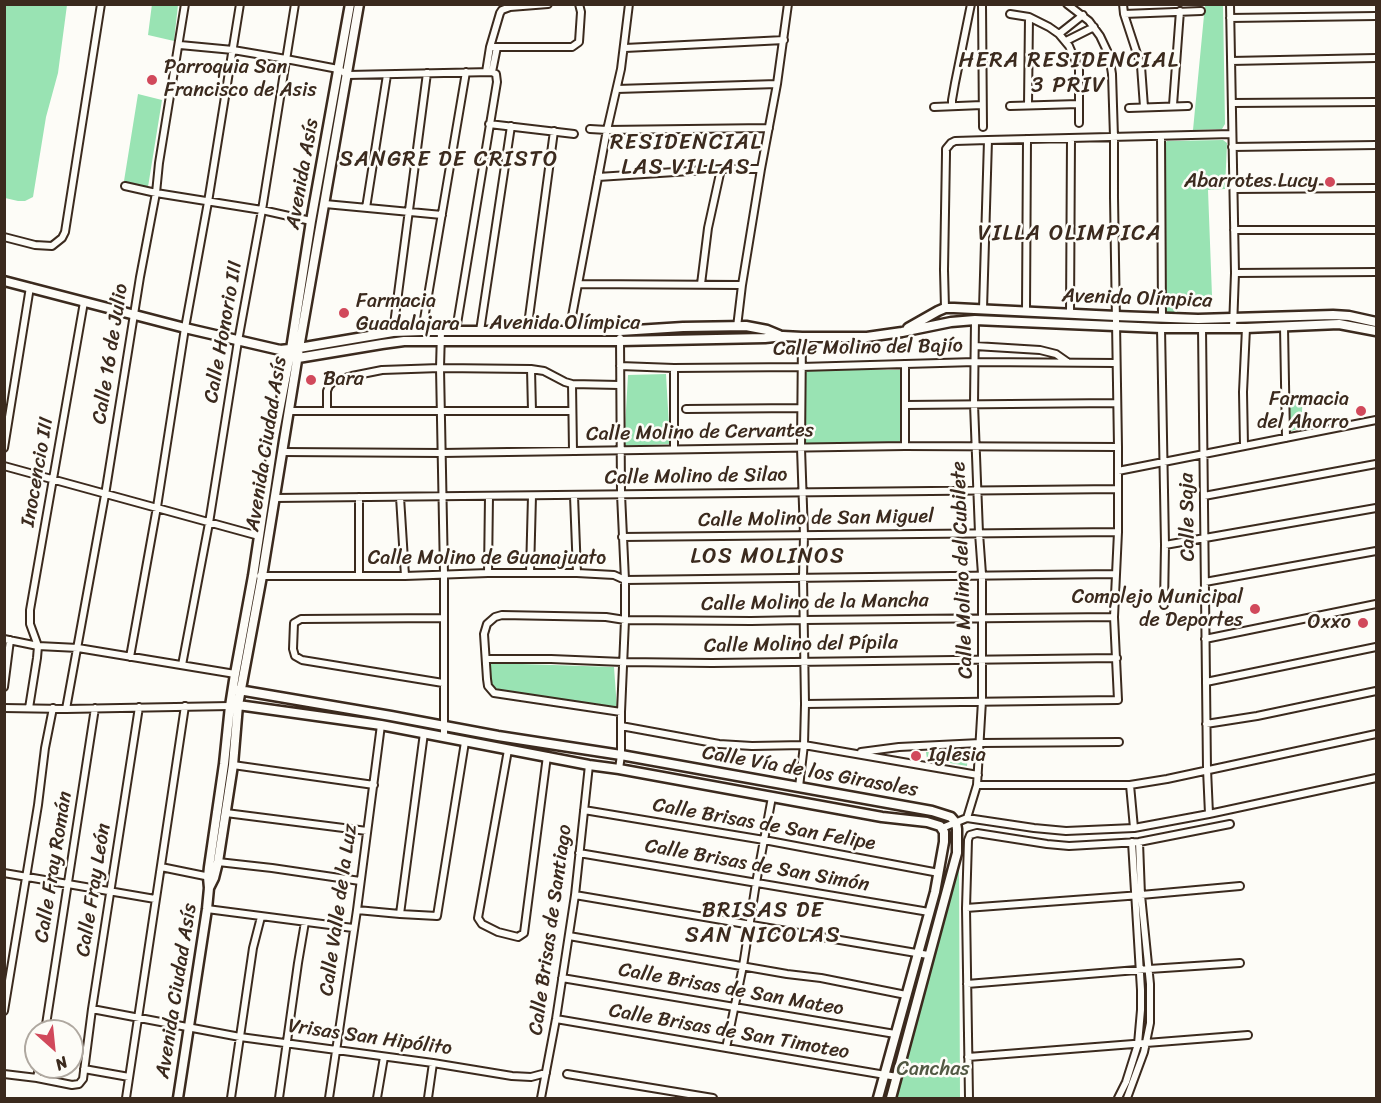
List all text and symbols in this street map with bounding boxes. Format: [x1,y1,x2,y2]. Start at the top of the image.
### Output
district label: HERA RESIDENCIAL 3 PRIV [960,48,1178,100]
place label: Parroquia San Francisco de Asis [164,56,317,103]
marker: Parroquia San Francisco de Asis [145,73,159,87]
street label: Avenida Asís [281,117,325,231]
district label: RESIDENCIAL LAS VILLAS [611,130,761,182]
district label: SANGRE DE CRISTO [340,147,558,173]
place label: Abarrotes Lucy [1184,170,1318,194]
marker: Abarrotes Lucy [1323,175,1337,189]
district label: VILLA OLIMPICA [980,221,1160,247]
street label: Calle Honorio III [200,259,248,405]
street label: Calle 16 de Julio [88,282,134,426]
street label: Avenida Olímpica [1061,284,1213,314]
place label: Farmacia Guadalajara [356,290,460,337]
marker: Farmacia Guadalajara [337,306,351,320]
street label: Avenida Olímpica [490,312,640,336]
street label: Calle Molino del Bajío [773,334,963,362]
street label: Avenida Ciudad Asís [241,355,293,533]
place label: Bara [323,368,364,392]
marker: Bara [304,373,318,387]
place label: Farmacia del Ahorro [1257,388,1349,435]
marker: Farmacia del Ahorro [1354,404,1368,418]
street label: Inocencio III [17,415,59,529]
street label: Calle Molino de Cervantes [586,419,814,447]
street label: Calle Molino del Cubilete [947,461,979,679]
street label: Calle Molino de Silao [604,463,788,491]
street label: Calle Saja [1175,473,1201,561]
street label: Calle Molino de San Miguel [698,505,934,533]
district label: LOS MOLINOS [691,544,845,570]
street label: Calle Molino de Guanajuato [368,547,606,571]
place label: Complejo Municipal de Deportes [1072,586,1243,633]
street label: Calle Molino de la Mancha [701,589,929,617]
marker: Complejo Municipal de Deportes [1248,602,1262,616]
place label: Oxxo [1307,611,1351,635]
marker: Oxxo [1356,616,1370,630]
street label: Calle Molino del Pípila [704,631,898,659]
street label: Calle Vía de los Girasoles [700,741,920,803]
place label: Iglesia [928,744,986,768]
marker: Iglesia [909,749,923,763]
street label: Calle Fray Román [30,790,78,944]
street label: Calle Brisas de San Felipe [651,794,877,856]
street label: Calle Fray León [72,822,116,958]
street label: Calle Valle de la Luz [315,823,363,997]
street label: Calle Brisas de Santiago [524,823,578,1037]
street label: Calle Brisas de San Simón [643,834,871,898]
district label: BRISAS DE SAN NICOLAS [685,898,841,950]
street label: Avenida Ciudad Asís [151,902,203,1080]
street label: Calle Brisas de San Mateo [617,958,845,1022]
street label: Calle Brisas de San Timoteo [607,999,851,1065]
street label: Vrisas San Hipólito [287,1015,453,1061]
north arrow [24,1019,84,1079]
text: N [50,1048,73,1079]
park label: Canchas [897,1058,969,1082]

